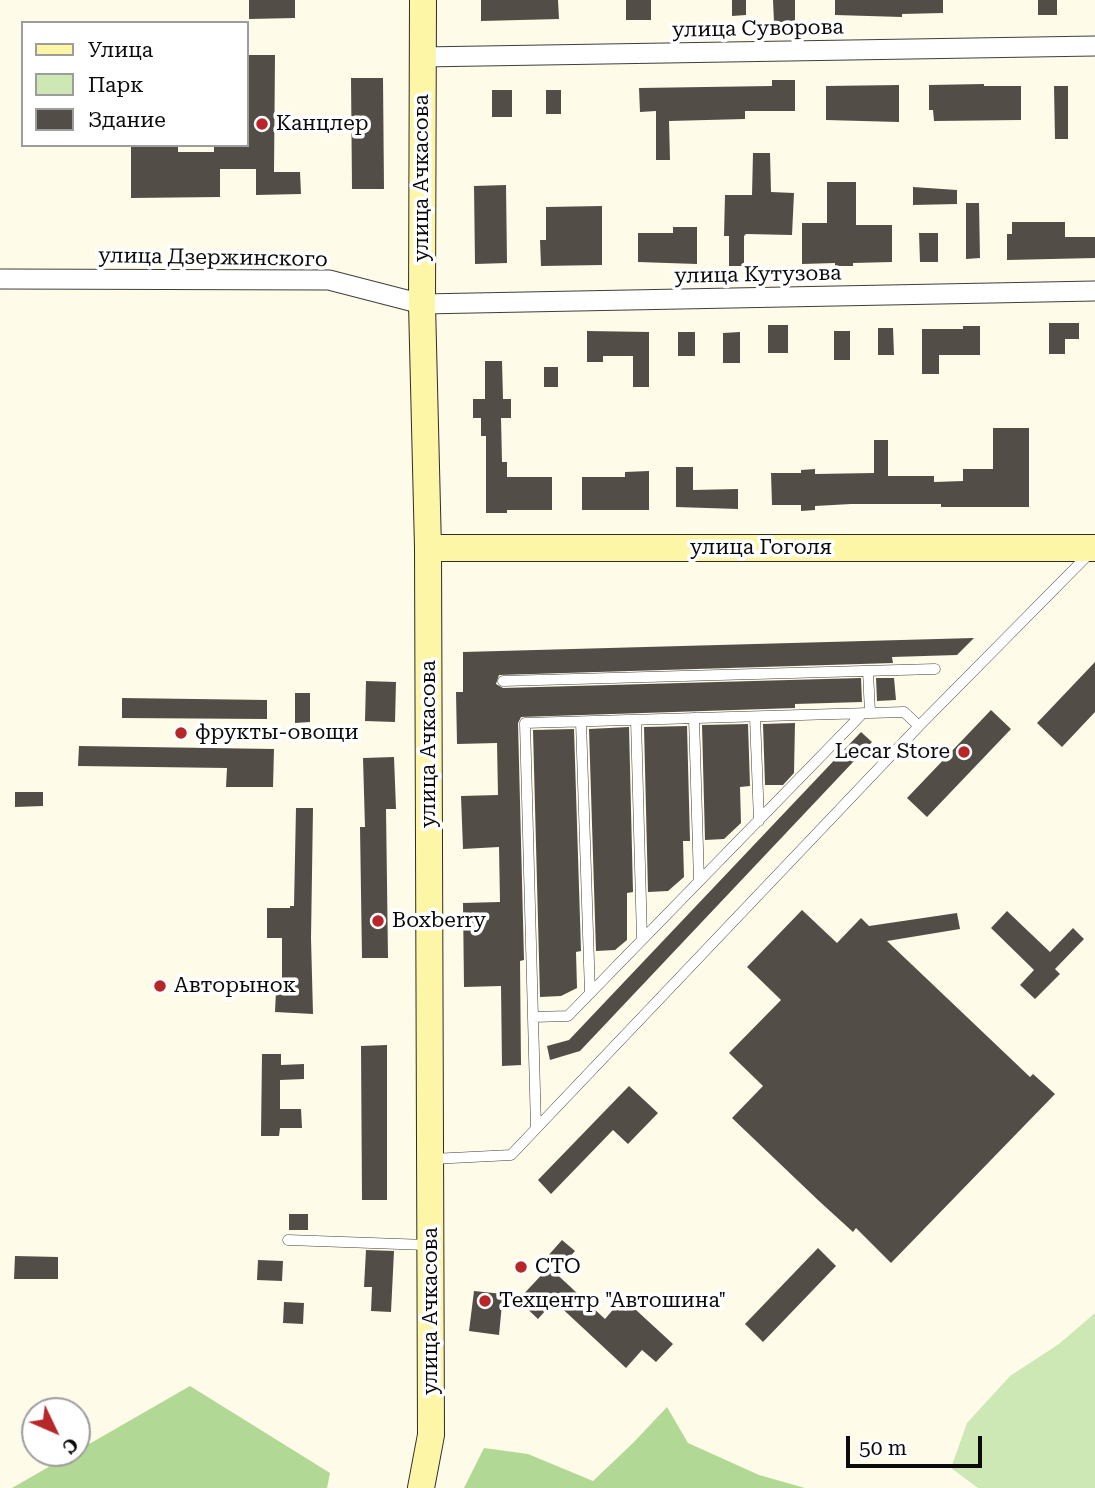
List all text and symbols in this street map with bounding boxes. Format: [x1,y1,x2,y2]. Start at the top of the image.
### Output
street label: улица Суворова [672,15,844,43]
legend [21,21,248,147]
text: Улица [88,38,153,62]
text: Парк [88,73,144,97]
street label: улица Ачкасова [409,94,435,262]
text: Здание [88,108,166,132]
place label: Канцлер [276,111,368,137]
marker: Канцлер [254,116,270,132]
street label: улица Дзержинского [98,243,328,273]
street label: улица Кутузова [674,261,842,289]
street label: улица Гоголя [690,535,832,561]
street label: улица Ачкасова [416,660,442,828]
place label: фрукты-овощи [195,720,359,746]
marker: фрукты-овощи [173,725,189,741]
place label: Lecar Store [835,739,950,765]
marker: Lecar Store [956,744,972,760]
place label: Boxberry [392,908,486,934]
marker: Boxberry [370,913,386,929]
place label: Авторынок [174,973,296,999]
marker: Авторынок [152,978,168,994]
street label: улица Ачкасова [418,1227,444,1395]
place label: СТО [535,1254,581,1280]
marker: СТО [513,1259,529,1275]
place label: Техцентр "Автошина" [499,1288,726,1314]
marker: Техцентр "Автошина" [477,1293,493,1309]
north arrow [21,1397,91,1467]
scale bar [850,1422,986,1466]
text: С [57,1433,83,1458]
text: 50 m [859,1436,907,1460]

